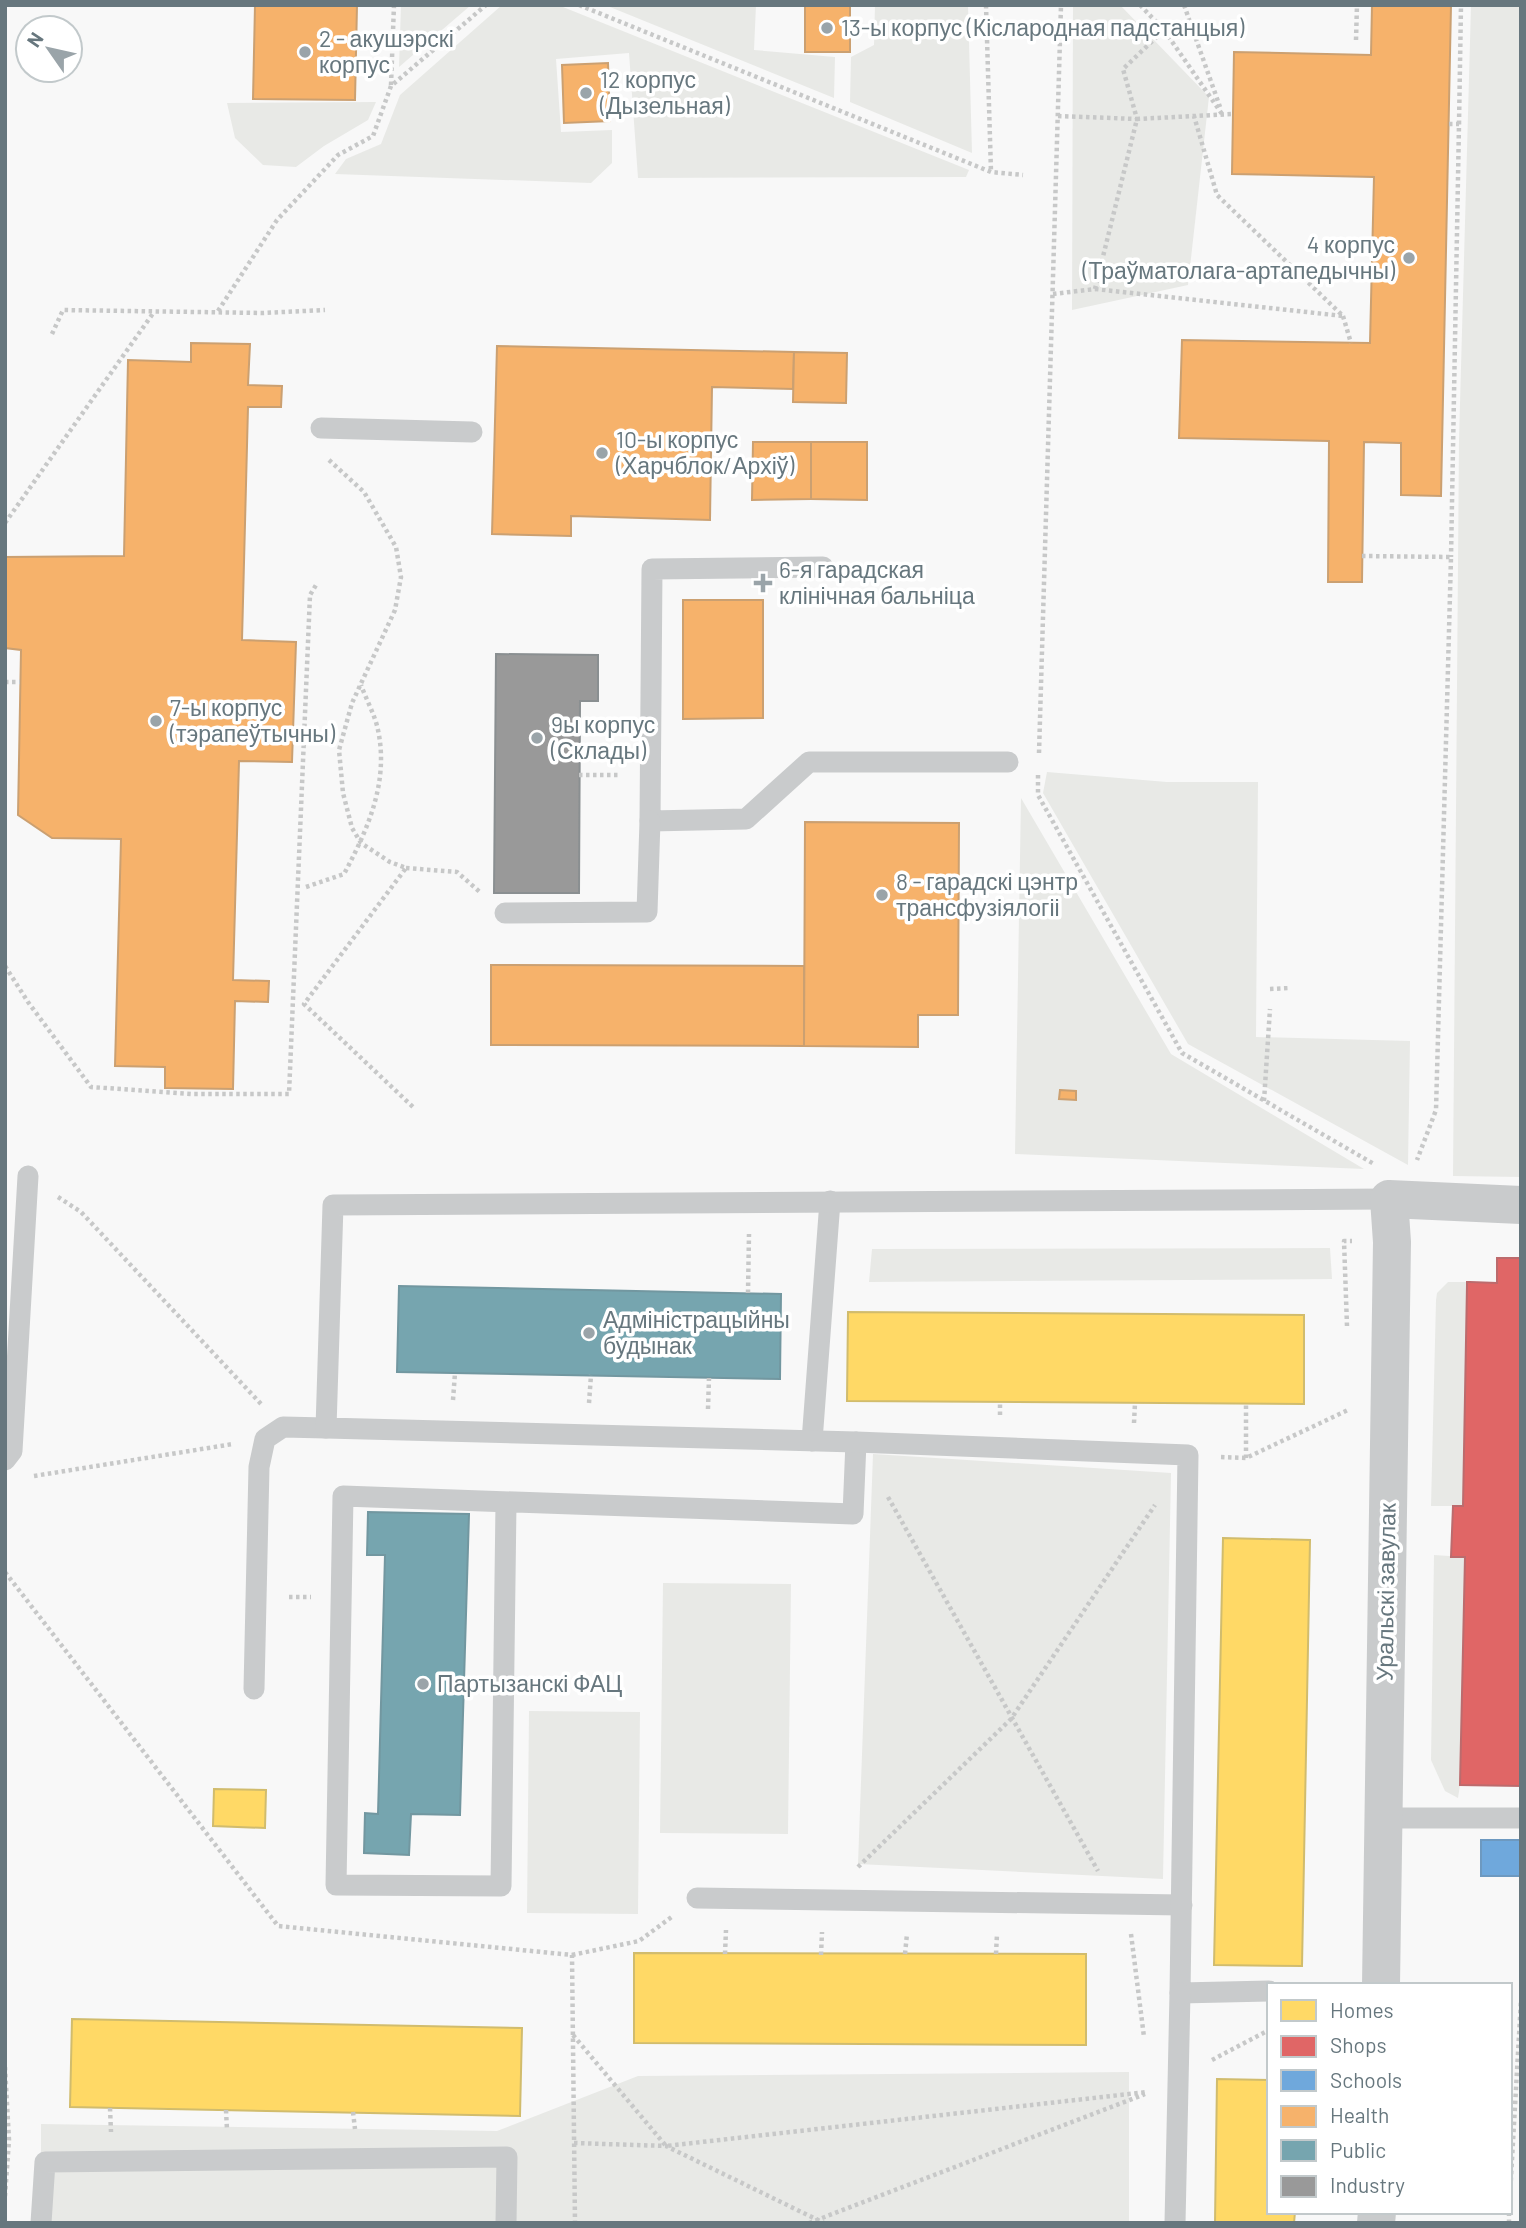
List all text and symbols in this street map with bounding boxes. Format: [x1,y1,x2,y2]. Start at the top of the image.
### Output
place label: 13-ы корпус (Кіслародная падстанцыя) [841,13,1245,41]
north arrow [14,14,84,84]
marker: 13-ы корпус (Кіслародная падстанцыя) [819,20,835,36]
place label: 2 - акушэрскі корпус [319,24,454,78]
text: N [21,28,48,51]
marker: 2 - акушэрскі корпус [297,44,313,60]
place label: 12 корпус (Дызельная) [599,65,731,119]
marker: 12 корпус (Дызельная) [578,85,594,101]
place label: 4 корпус (Траўматолага-артапедычны) [1081,230,1396,284]
marker: 4 корпус (Траўматолага-артапедычны) [1401,250,1417,266]
place label: 10-ы корпус (Харчблок/Архіў) [615,425,795,479]
marker: 10-ы корпус (Харчблок/Архіў) [594,445,610,461]
place label: 6-я гарадская клінічная бальніца [779,555,975,609]
marker: 6-я гарадская клінічная бальніца [753,573,773,593]
place label: 7-ы корпус (тэрапеўтычны) [169,693,336,747]
place label: 9ы корпус (Склады) [550,710,655,764]
marker: 7-ы корпус (тэрапеўтычны) [148,713,164,729]
marker: 9ы корпус (Склады) [529,730,545,746]
place label: 8 - гарадскі цэнтр трансфузіялогіі [896,867,1078,921]
marker: 8 - гарадскі цэнтр трансфузіялогіі [874,887,890,903]
place label: Адміністрацыйны будынак [603,1305,790,1359]
marker: Адміністрацыйны будынак [581,1325,597,1341]
street label: Уральскі завулак [1369,1502,1401,1681]
place label: Партызанскі ФАЦ [437,1669,622,1697]
marker: Партызанскі ФАЦ [415,1676,431,1692]
legend [1267,1983,1512,2214]
text: Homes [1330,1997,1394,2022]
text: Shops [1330,2032,1387,2057]
text: Schools [1330,2067,1402,2092]
text: Health [1330,2102,1389,2127]
text: Public [1330,2137,1386,2162]
text: Industry [1330,2172,1405,2197]

